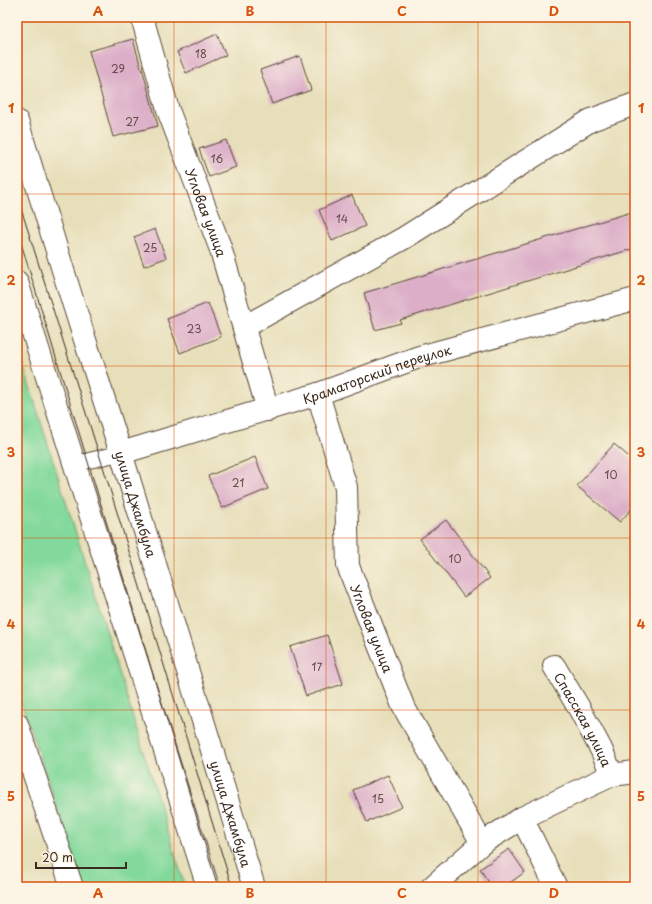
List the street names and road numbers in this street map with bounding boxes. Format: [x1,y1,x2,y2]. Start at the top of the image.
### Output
street label: Угловая улица [181,165,232,260]
street label: Краматорский переулок [300,339,453,408]
street label: улица Джамбула [111,448,162,560]
street label: Угловая улица [347,581,399,676]
street label: Спасская улица [550,668,617,770]
street label: улица Джамбула [206,758,257,870]

